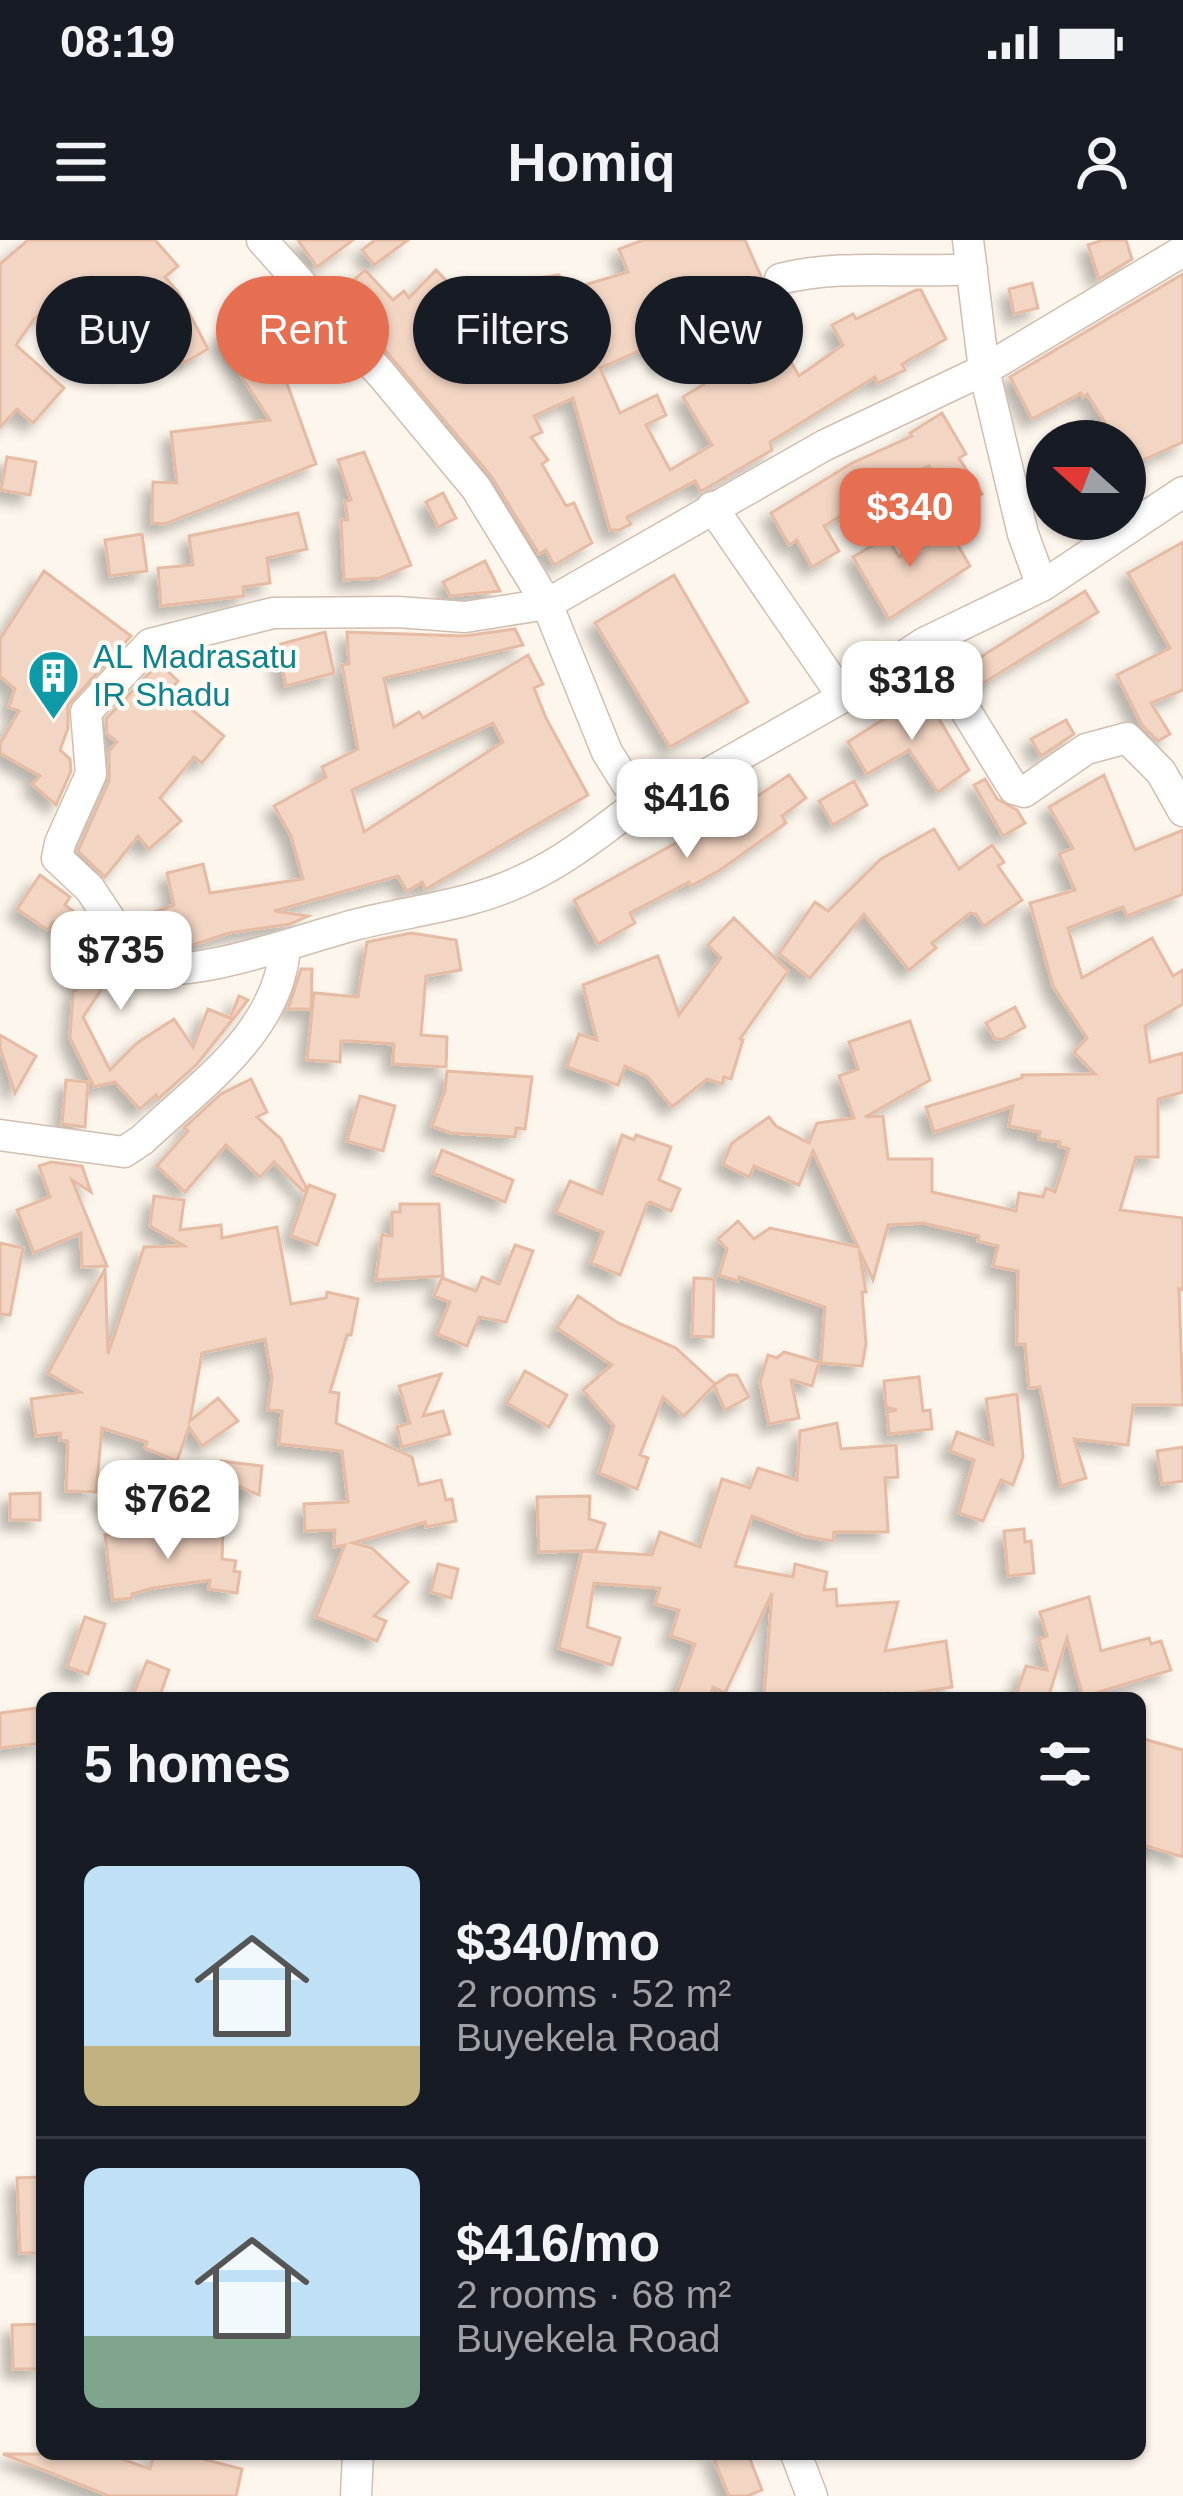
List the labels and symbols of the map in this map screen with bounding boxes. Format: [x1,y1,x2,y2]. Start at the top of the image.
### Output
north arrow [1026,420,1146,540]
pin: $340 [839,468,981,570]
place label: AL Madrasatu IR Shadu [93,638,297,713]
pin: $318 [841,641,983,743]
building icon: AL Madrasatu IR Shadu [26,647,82,721]
pin: $416 [616,759,758,861]
pin: $735 [50,911,192,1013]
pin: $762 [97,1460,239,1562]

